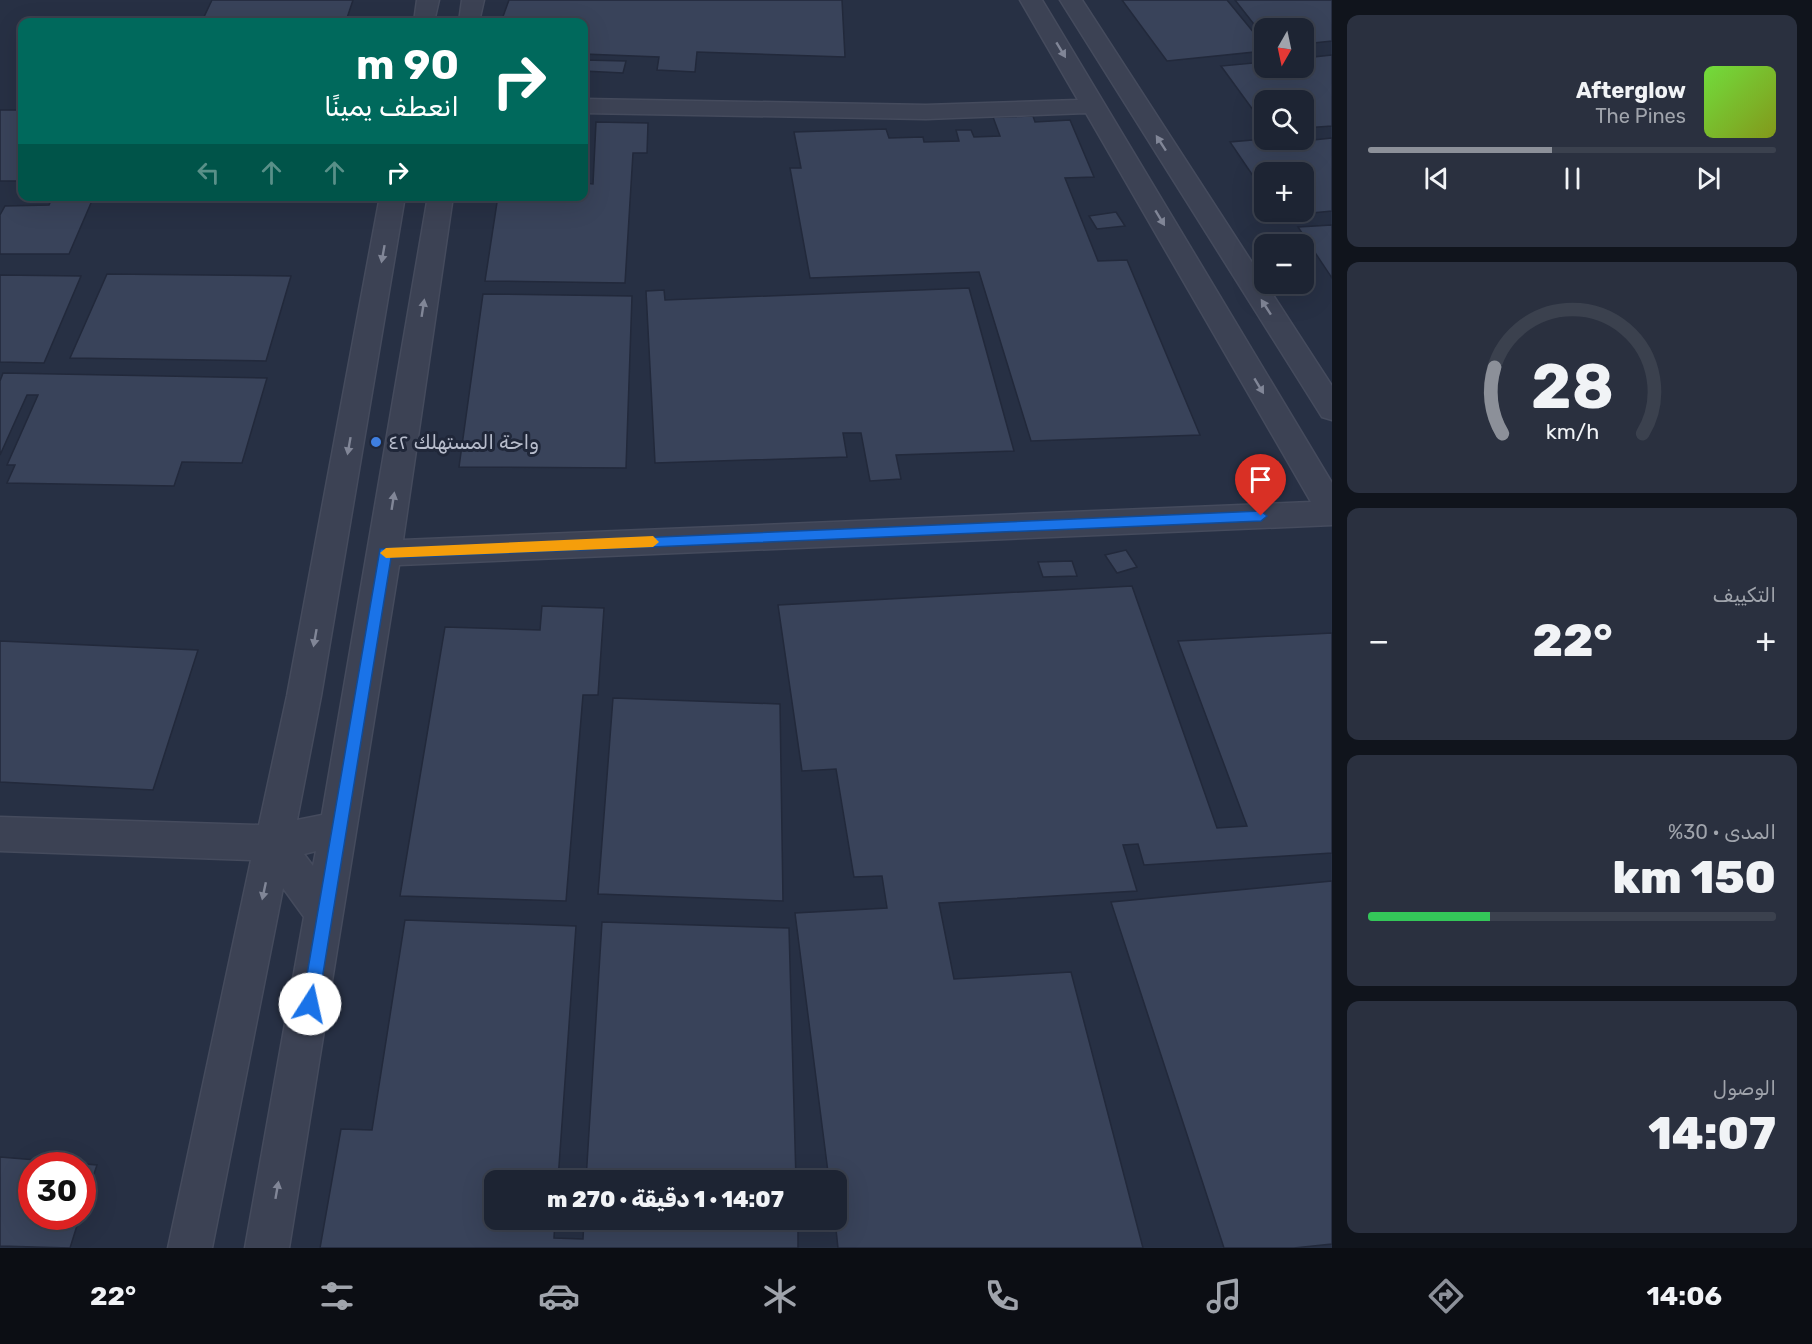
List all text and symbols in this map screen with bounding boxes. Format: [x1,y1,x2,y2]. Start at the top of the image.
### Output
north arrow [1254,18,1314,78]
map controls [1254,18,1314,294]
text: 90 m [356,40,459,90]
icon: right [480,42,558,120]
one-way arrow [1056,42,1066,59]
text: Afterglow [1576,77,1686,104]
button: search [1254,90,1314,150]
text: انعطف يمينًا [324,91,459,123]
text: The Pines [1595,104,1686,128]
one-way arrow [1155,135,1166,151]
icon: left [192,156,225,189]
icon: ahead [255,156,288,189]
icon: ahead [318,156,351,189]
icon: right [381,156,414,189]
button: + [1254,162,1314,222]
icon: previous [1420,162,1453,195]
icon: pause [1556,162,1589,195]
icon: next [1692,162,1725,195]
one-way arrow [1155,210,1165,227]
button: − [1254,234,1314,294]
one-way arrow [378,245,387,264]
one-way arrow [419,299,428,318]
one-way arrow [1261,299,1272,315]
text: 28 [1531,351,1613,425]
one-way arrow [1254,378,1264,395]
text: km/h [1545,420,1599,445]
place label: واحة المستهلك ٤٢ [388,430,539,454]
marker: واحة المستهلك ٤٢ [369,435,383,449]
one-way arrow [344,437,353,456]
pin [1235,454,1286,516]
icon: arrive [1244,463,1277,496]
one-way arrow [389,491,398,510]
text: التكييف [1713,583,1776,607]
text: 22° [1533,614,1612,667]
text: − [1368,621,1389,660]
text: + [1755,621,1776,660]
one-way arrow [310,629,319,648]
text: المدى · 30% [1668,820,1776,844]
text: 150 km [1612,851,1776,904]
one-way arrow [259,882,268,901]
position arrow [278,972,342,1036]
text: الوصول [1713,1076,1776,1100]
text: 14:07 [1648,1107,1776,1160]
speed limit sign: 30 [18,1152,96,1230]
one-way arrow [273,1181,282,1200]
text: 14:07 · 1 دقيقة · 270 m [547,1186,784,1213]
icon: filters [316,1275,358,1317]
icon: car [538,1275,580,1317]
icon: climate [759,1275,801,1317]
icon: phone [981,1275,1023,1317]
icon: music [1203,1275,1245,1317]
icon: directions [1425,1275,1467,1317]
text: 22° [90,1280,136,1312]
text: 14:06 [1646,1280,1722,1312]

